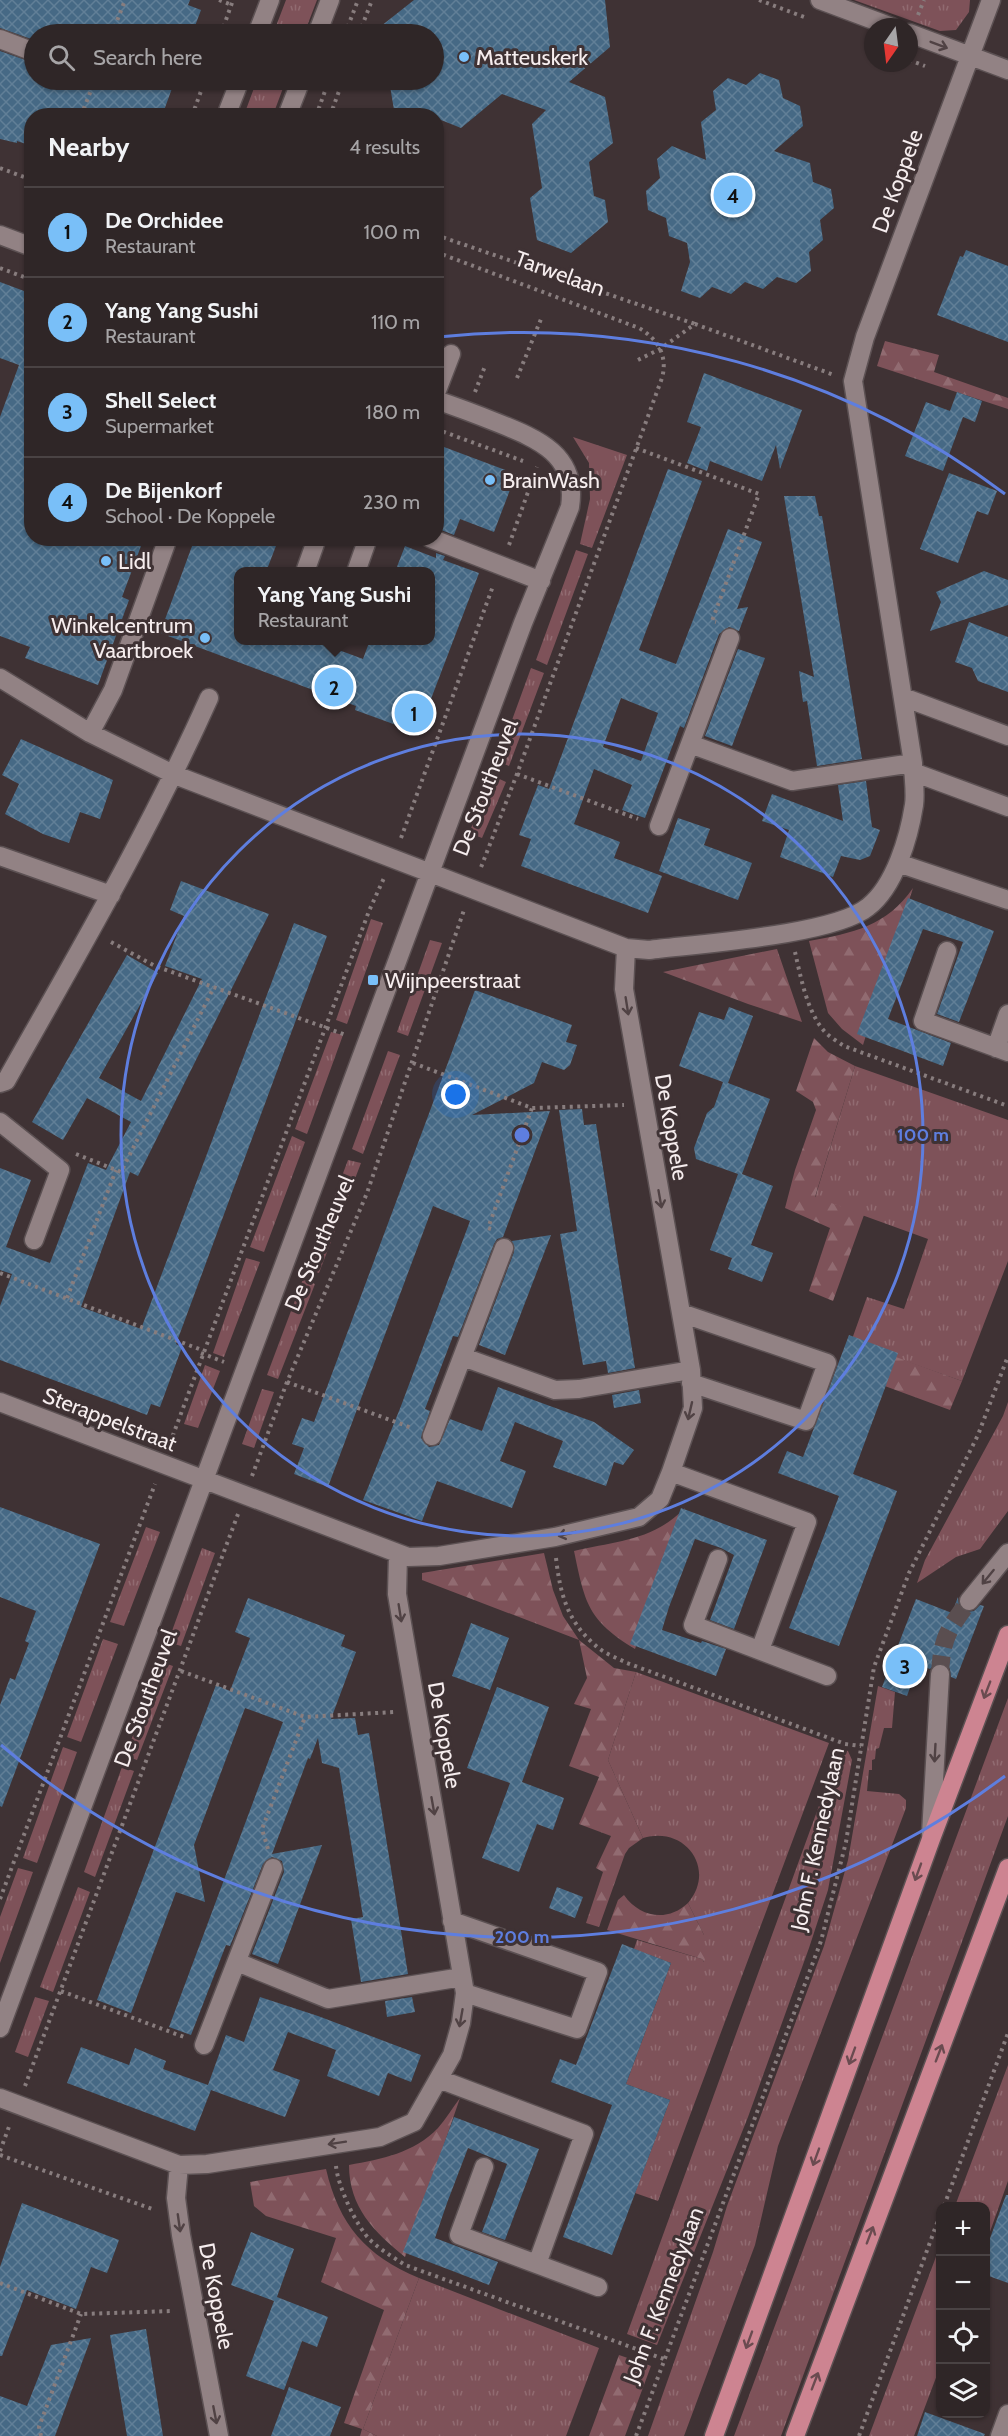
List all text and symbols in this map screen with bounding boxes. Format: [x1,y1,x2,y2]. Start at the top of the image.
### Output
north arrow [864,18,918,72]
search box [24,24,444,90]
one-way arrow [929,40,948,51]
icon: search [45,41,78,74]
text: Search here [93,44,202,71]
place label: Matteuskerk [476,44,588,71]
marker: Matteuskerk [457,50,471,64]
street label: De Koppele [866,126,929,237]
text: Nearby [48,131,129,163]
text: 4 results [349,135,420,159]
pin: 4 [714,172,752,218]
text: De Orchidee [105,207,223,234]
text: 1 [64,220,71,244]
text: 100 m [364,220,420,244]
text: Restaurant [105,234,196,258]
street label: Tarwelaan [511,245,608,302]
text: Yang Yang Sushi [105,297,259,324]
text: 2 [62,310,73,334]
text: 110 m [371,310,420,334]
text: Restaurant [105,324,196,348]
text: Shell Select [105,387,216,414]
text: 3 [62,400,73,424]
text: 180 m [365,400,420,424]
text: Supermarket [105,414,214,438]
place label: BrainWash [502,467,600,494]
marker: BrainWash [483,473,497,487]
text: De Bijenkorf [105,477,222,504]
text: 4 [61,490,74,514]
text: 230 m [363,490,420,514]
text: School · De Koppele [105,504,275,528]
place label: Lidl [118,548,152,575]
marker: Lidl [99,554,113,568]
popup [234,567,435,645]
text: Yang Yang Sushi [258,581,411,608]
text: Restaurant [258,608,348,632]
place label: Winkelcentrum Vaartbroek [51,612,193,664]
marker: Winkelcentrum Vaartbroek [198,631,212,645]
pin: 2 [314,664,354,710]
pin: 1 [394,690,434,736]
street label: De Stoutheuvel [447,714,524,860]
place label: Wijnpeerstraat [385,967,521,994]
marker: Wijnpeerstraat [366,973,380,987]
one-way arrow [621,996,632,1016]
street label: De Koppele [649,1072,694,1183]
your location [441,1080,470,1109]
text: 100 m [897,1124,949,1146]
centre of rings [512,1125,532,1145]
street label: De Stoutheuvel [279,1171,360,1315]
one-way arrow [655,1188,666,1208]
street label: Sterappelstraat [39,1382,181,1458]
one-way arrow [684,1401,696,1420]
one-way arrow [558,1528,577,1540]
one-way arrow [982,1569,995,1585]
one-way arrow [395,1603,406,1623]
street label: De Stoutheuvel [108,1625,183,1771]
pin: 3 [886,1644,924,1688]
street label: De Koppele [422,1680,467,1791]
one-way arrow [981,1680,992,1699]
one-way arrow [930,1742,941,1762]
street label: John F. Kennedylaan [785,1745,850,1934]
one-way arrow [427,1795,438,1815]
one-way arrow [912,1862,923,1881]
text: 200 m [495,1926,549,1948]
one-way arrow [455,2008,466,2028]
one-way arrow [934,2044,945,2062]
one-way arrow [846,2046,857,2065]
one-way arrow [328,2138,348,2149]
one-way arrow [809,2147,820,2165]
map controls [936,2202,990,2418]
button: + [936,2202,990,2256]
street label: John F. Kennedylaan [617,2203,710,2388]
one-way arrow [173,2213,184,2232]
one-way arrow [866,2226,877,2245]
street label: De Koppele [193,2241,240,2352]
button: − [936,2256,990,2310]
button: locate [936,2310,990,2364]
one-way arrow [743,2330,754,2349]
button: layers [936,2364,990,2418]
one-way arrow [811,2372,822,2391]
one-way arrow [210,2404,221,2424]

